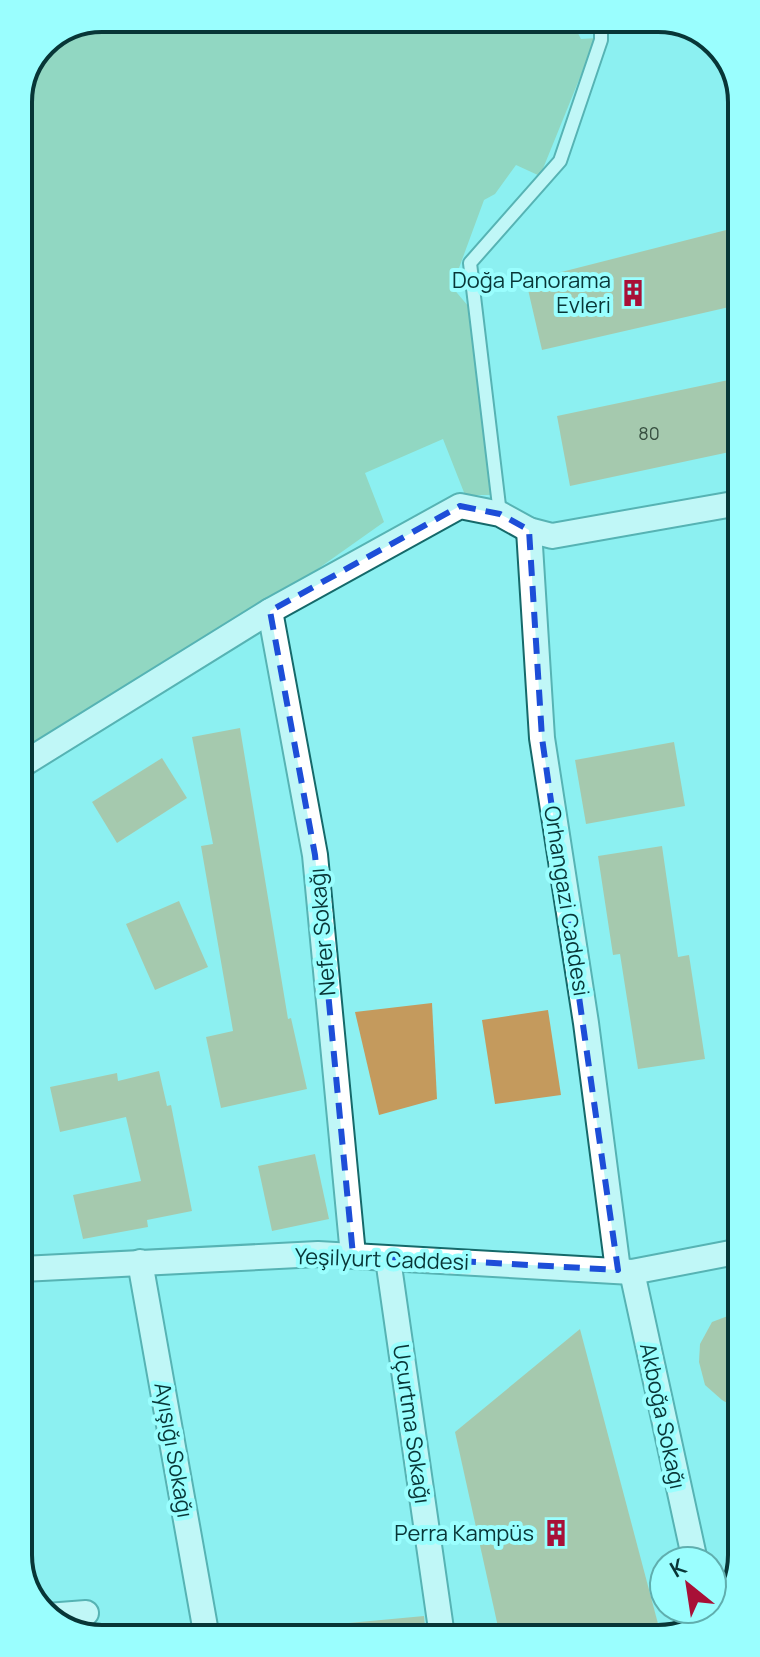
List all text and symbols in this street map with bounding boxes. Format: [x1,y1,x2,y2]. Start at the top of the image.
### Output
place label: Doğa Panorama Evleri [452,265,611,320]
building icon: Doğa Panorama Evleri [618,278,648,308]
house number: 80 [638,421,660,445]
street label: Orhangazi Caddesi [537,804,597,998]
street label: Nefer Sokağı [301,867,343,997]
street label: Yeşilyurt Caddesi [294,1241,470,1277]
street label: Akboğa Sokağı [633,1340,693,1492]
street label: Uçurtma Sokağı [386,1342,438,1506]
street label: Ayışığı Sokağı [147,1380,201,1520]
place label: Perra Kampüs [394,1518,534,1548]
building icon: Perra Kampüs [541,1518,571,1548]
north arrow [648,1545,728,1625]
text: K [664,1551,692,1584]

